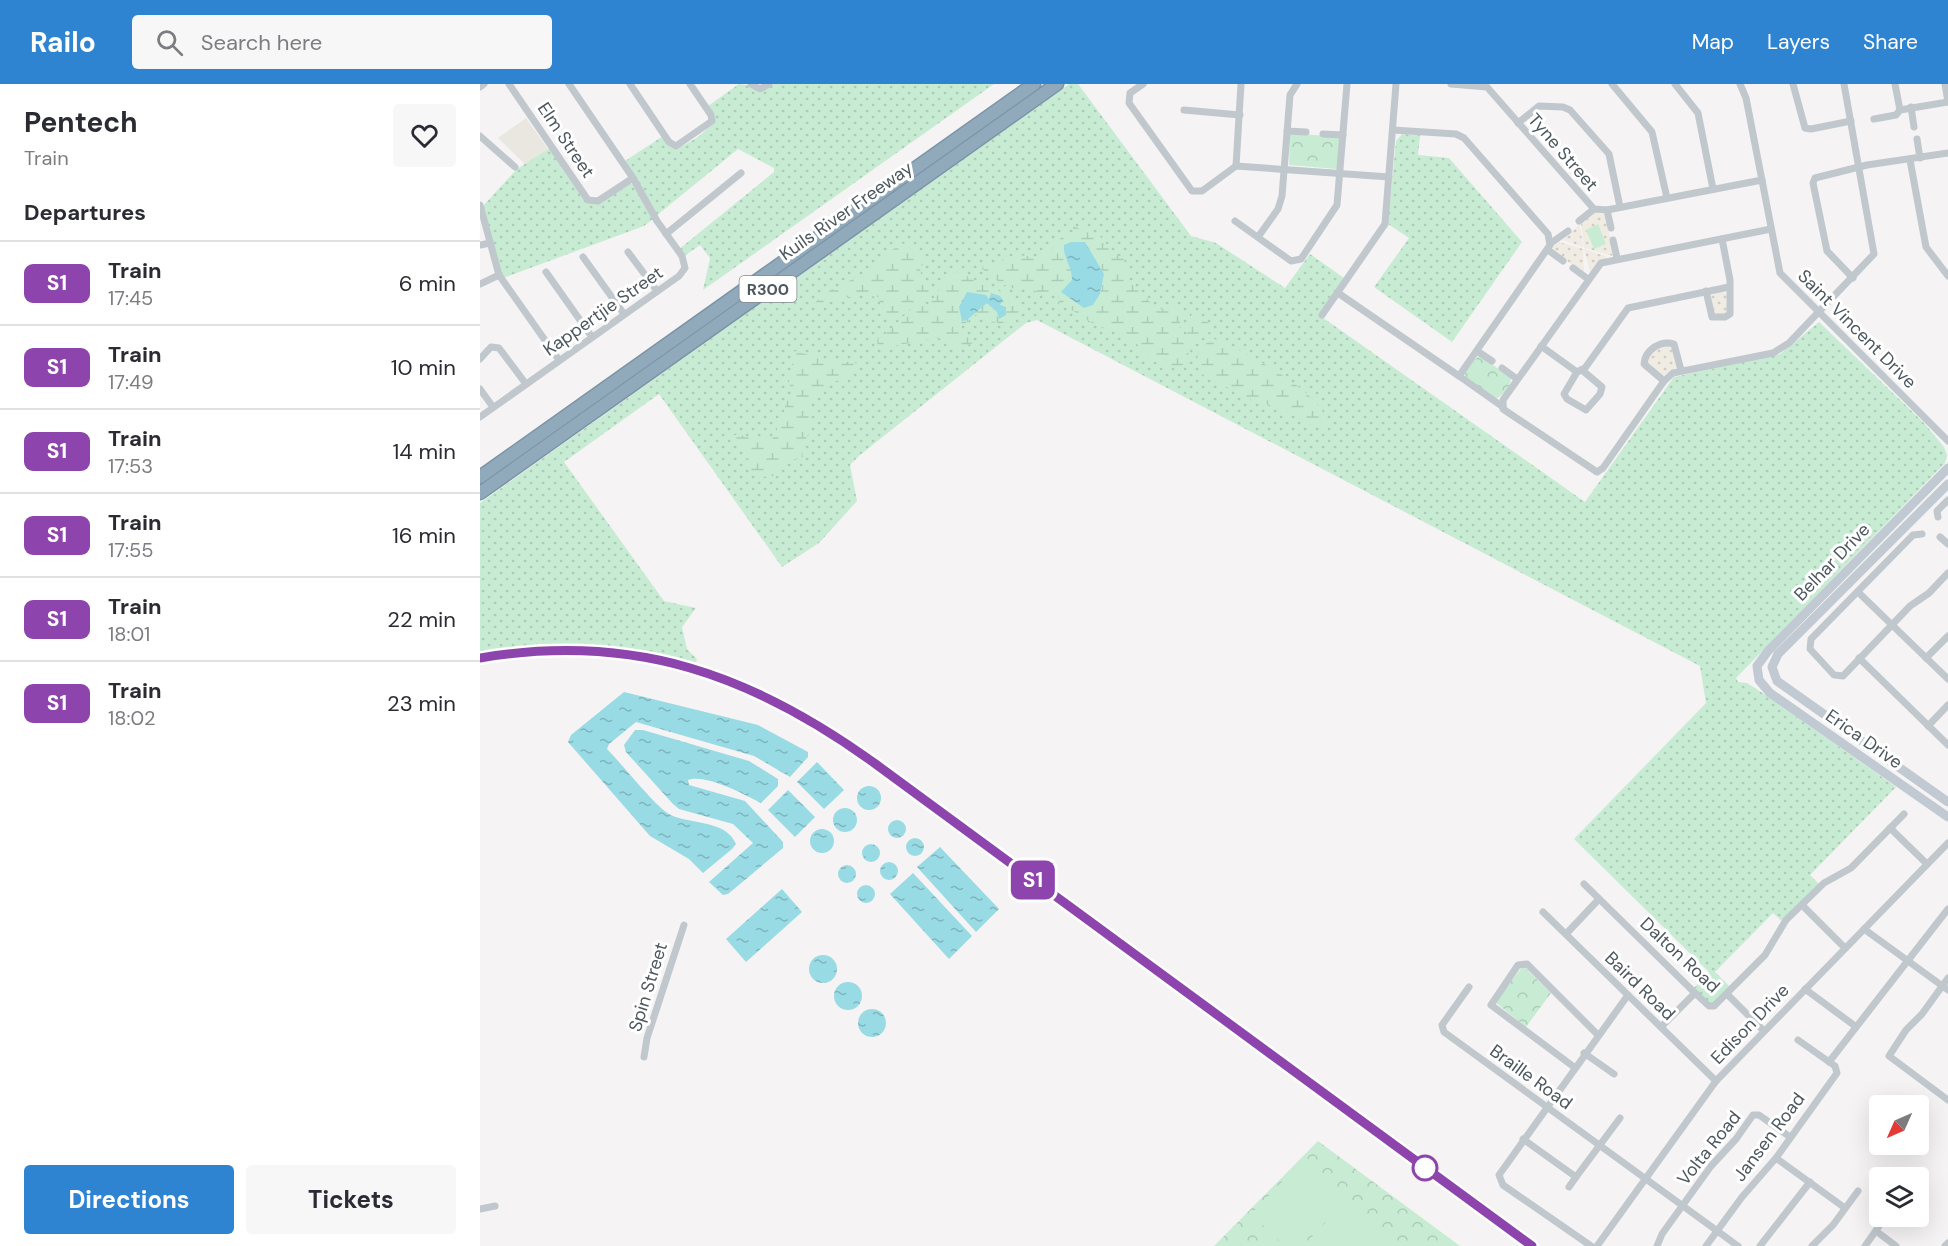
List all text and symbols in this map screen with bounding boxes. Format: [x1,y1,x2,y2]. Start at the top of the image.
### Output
search box [132,15,552,69]
text: Railo [30,24,96,61]
icon: search [153,26,186,59]
text: Search here [201,28,322,57]
text: Map [1692,28,1734,56]
text: Layers [1767,28,1830,56]
text: Share [1863,28,1918,56]
street label: Elm Street [532,98,600,182]
text: Pentech [24,104,138,141]
button: heart [393,104,456,167]
street label: Tyne Street [1523,108,1603,196]
text: Train [24,145,69,171]
street label: Kuils River Freeway [775,156,917,266]
text: Departures [24,198,146,227]
text: Train [108,256,162,285]
street label: Kappertjie Street [538,261,668,361]
street label: Saint Vincent Drive [1792,264,1922,394]
text: S1 [47,269,67,297]
text: 6 min [399,269,456,298]
road number: R300 [740,276,796,302]
text: 17:45 [108,285,153,311]
text: Train [108,340,162,369]
text: S1 [47,353,67,381]
text: 10 min [391,353,456,382]
text: 17:49 [108,369,154,395]
text: Train [108,424,162,453]
text: S1 [47,437,67,465]
text: 14 min [392,437,456,466]
text: 17:53 [108,453,153,479]
text: Train [108,508,162,537]
street label: Belhar Drive [1789,518,1875,606]
text: S1 [47,521,67,549]
text: 16 min [392,521,456,550]
text: 17:55 [108,537,153,563]
text: Train [108,592,162,621]
text: S1 [47,605,67,633]
text: 22 min [387,605,456,634]
text: 18:01 [108,621,150,647]
text: Train [108,676,162,705]
text: S1 [47,689,67,717]
text: 23 min [387,689,456,718]
street label: Erica Drive [1821,704,1907,774]
text: 18:02 [108,705,155,731]
line badge: S1 [1006,860,1060,900]
text: S1 [1023,866,1043,894]
street label: Dalton Road [1635,912,1725,998]
street label: Spin Street [623,939,673,1035]
street label: Baird Road [1600,946,1680,1026]
street label: Edison Drive [1706,979,1794,1069]
street label: Braille Road [1485,1039,1577,1115]
street label: Jansen Road [1728,1088,1810,1186]
north arrow [1869,1095,1929,1155]
map controls [1869,1095,1929,1227]
street label: Volta Road [1672,1106,1746,1190]
unlabelled marker [1412,1155,1438,1181]
button: Directions [24,1165,234,1234]
button: Tickets [246,1165,456,1234]
button: layers [1869,1167,1929,1227]

